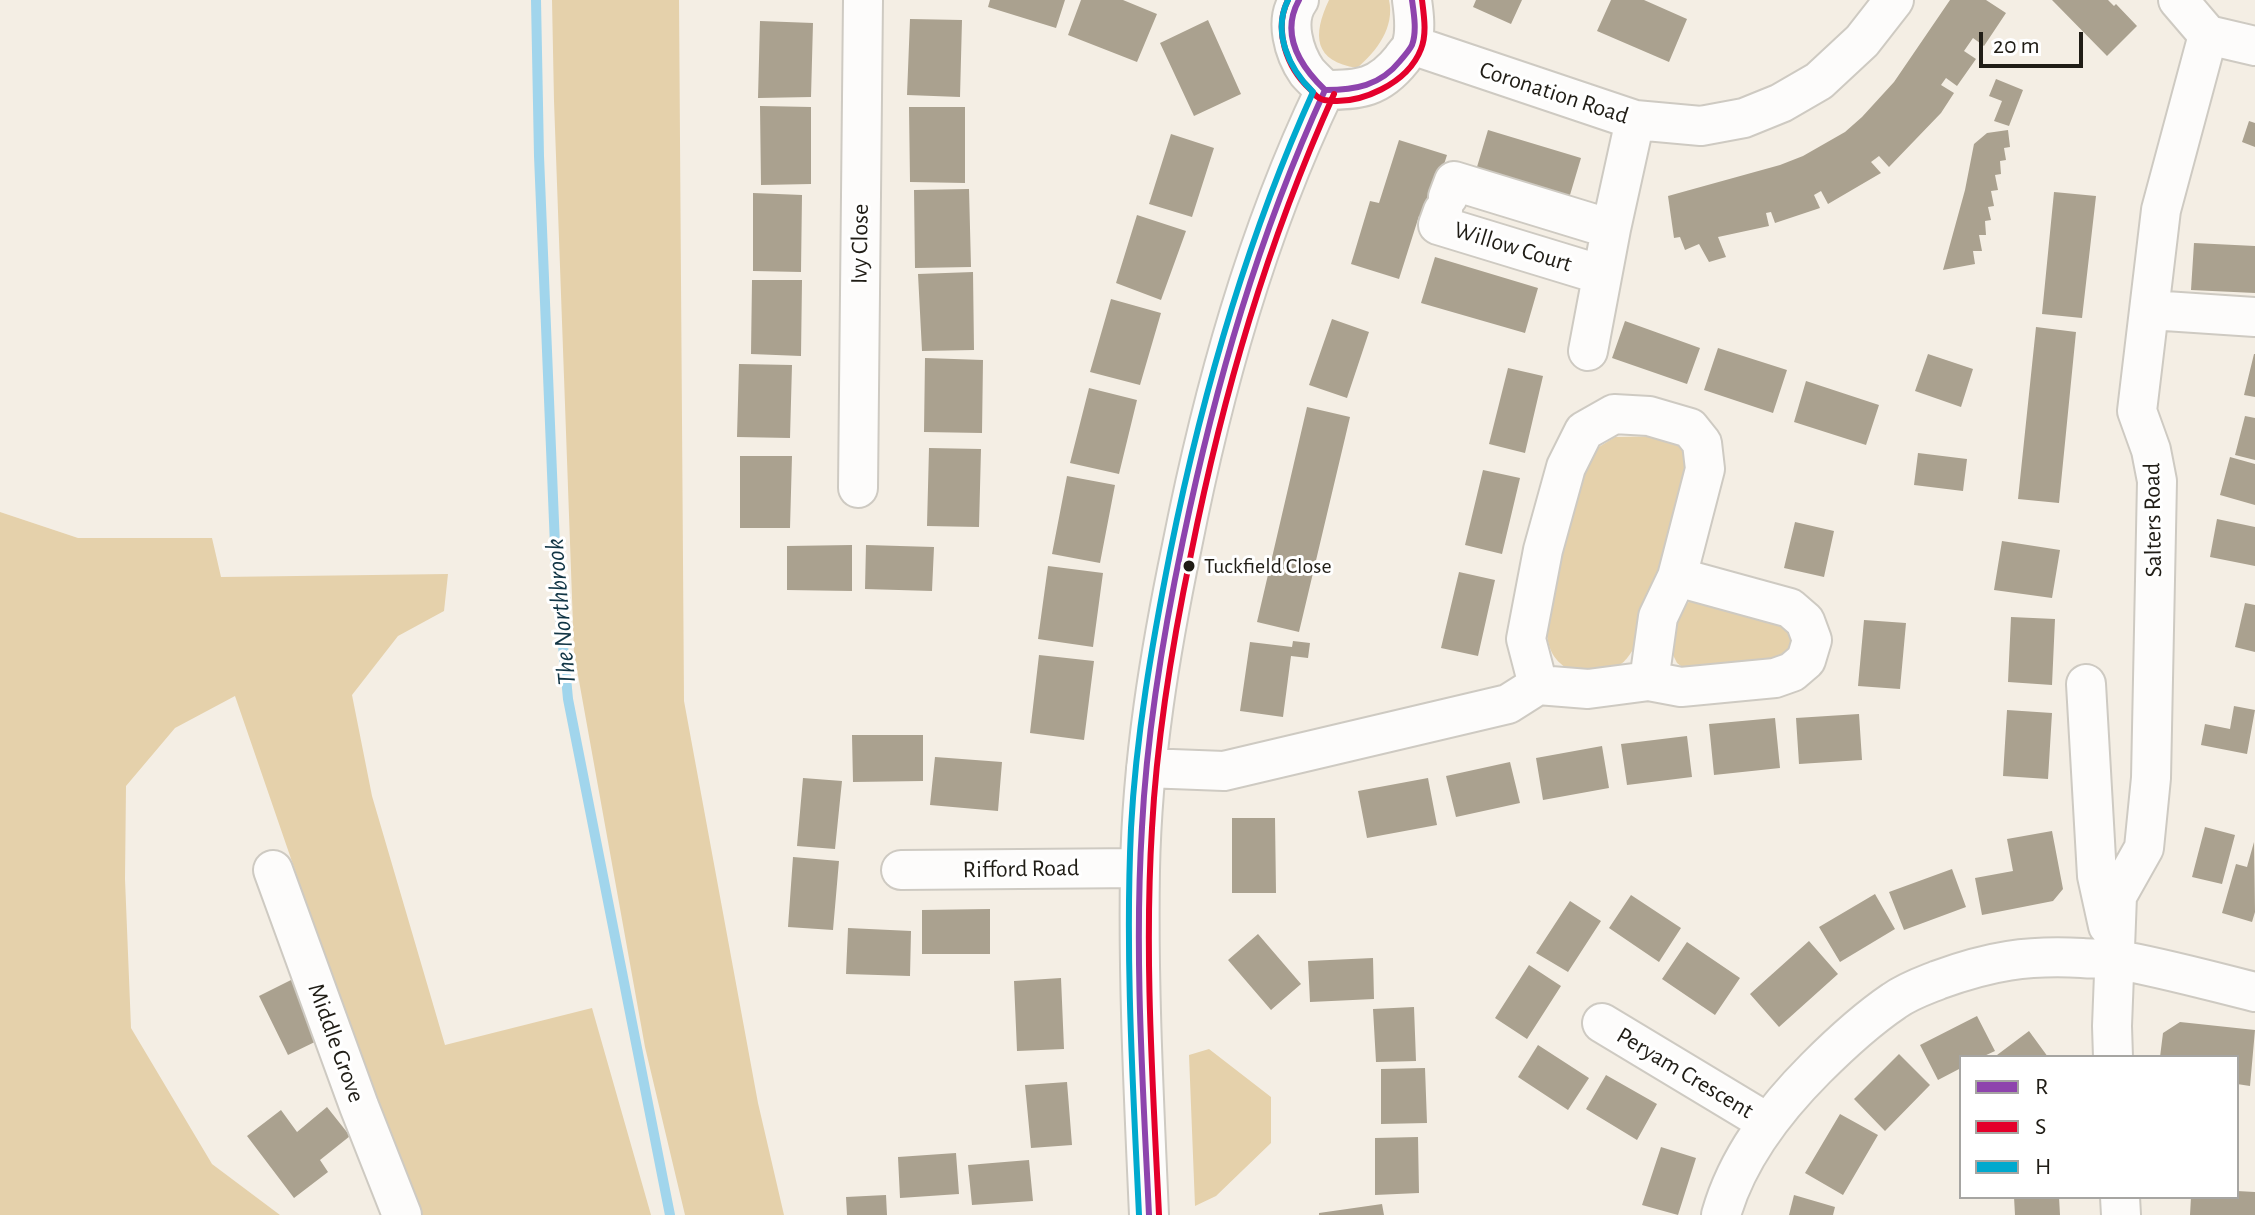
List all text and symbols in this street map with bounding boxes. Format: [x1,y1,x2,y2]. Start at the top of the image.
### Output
scale bar [1983,16,2087,66]
text: 20 m [1993,34,2040,58]
street label: Coronation Road [1476,55,1632,131]
street label: Ivy Close [845,204,875,284]
street label: Willow Court [1451,215,1575,279]
street label: Salters Road [2138,462,2168,578]
water label: The Northbrook [539,537,583,687]
place label: Tuckfield Close [1204,553,1332,579]
marker: Tuckfield Close [1181,558,1197,574]
street label: Rifford Road [962,854,1080,884]
street label: Middle Grove [301,980,371,1106]
street label: Peryam Crescent [1611,1021,1759,1125]
legend [1959,1055,2239,1199]
text: R [2035,1075,2048,1099]
text: S [2035,1115,2046,1139]
text: H [2035,1155,2051,1179]

